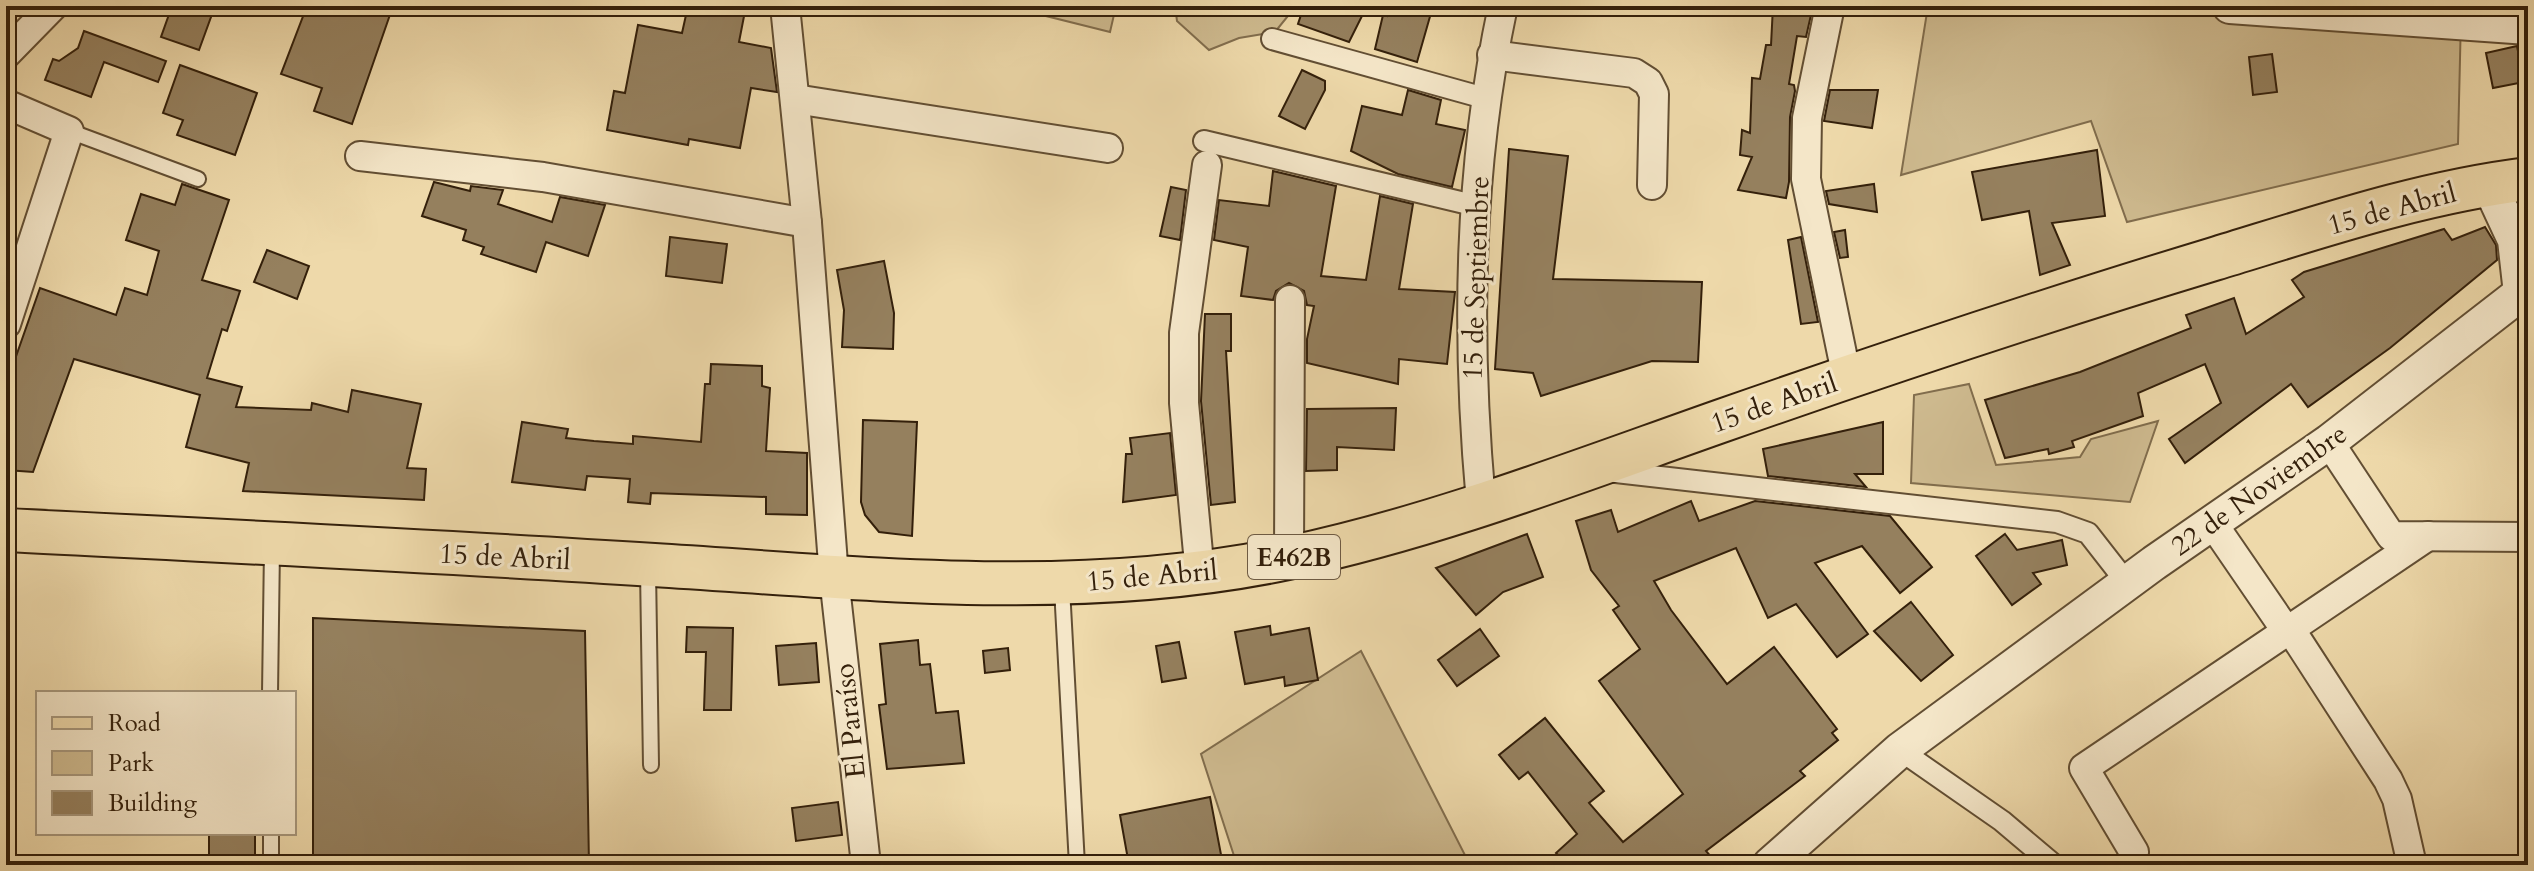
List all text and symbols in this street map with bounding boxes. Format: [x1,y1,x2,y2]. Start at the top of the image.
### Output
street label: 15 de Abril [2324,174,2460,244]
street label: 15 de Septiembre [1453,175,1499,381]
street label: 15 de Abril [1706,364,1842,442]
street label: 22 de Noviembre [2163,415,2355,565]
street label: 15 de Abril [438,535,572,579]
road number: E462B [1248,535,1340,579]
street label: 15 de Abril [1085,551,1219,601]
street label: El Paraíso [825,662,875,780]
legend [36,691,296,835]
text: Road [108,707,161,740]
text: Park [108,747,154,780]
text: Building [108,787,198,820]

